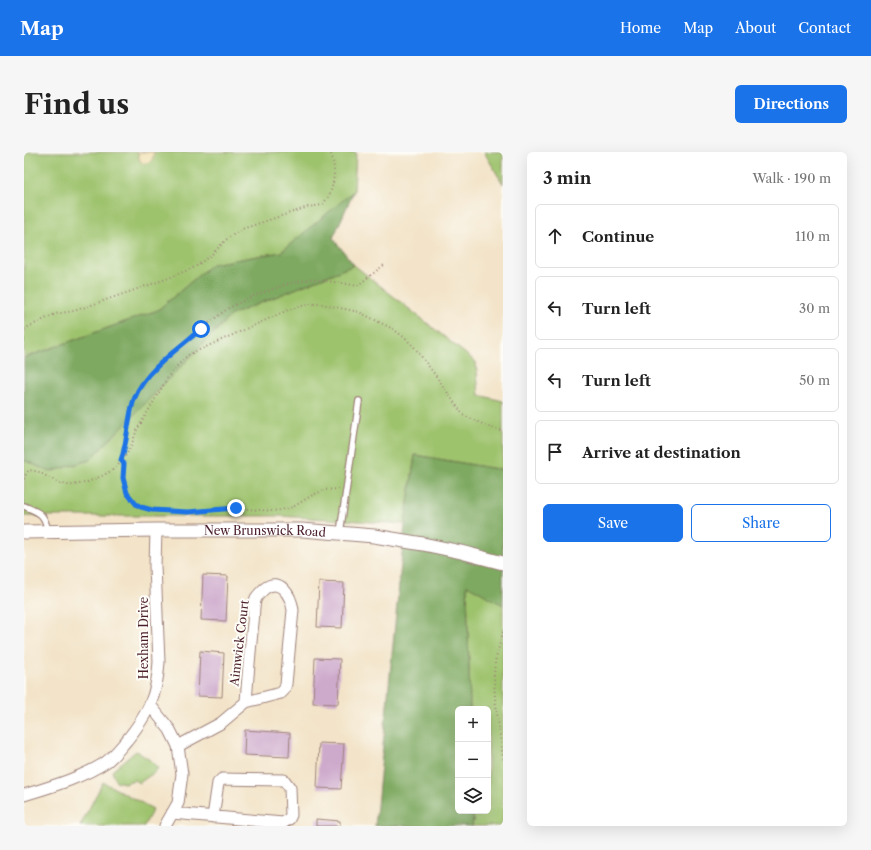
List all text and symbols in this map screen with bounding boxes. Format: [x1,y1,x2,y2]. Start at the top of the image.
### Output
text: Map [20,17,64,40]
text: Home [620,19,661,37]
text: Map [683,19,713,37]
text: About [735,19,776,37]
text: Contact [798,19,851,37]
button: Directions [735,85,847,123]
text: Find us [24,87,129,121]
text: 3 min [543,168,592,188]
text: Walk · 190 m [752,170,831,186]
icon: ahead [544,225,566,247]
text: Continue [582,227,654,246]
text: 110 m [795,228,830,244]
icon: left [544,297,566,319]
text: Turn left [582,299,651,318]
text: 30 m [799,300,830,316]
route start [192,320,210,338]
icon: left [544,369,566,391]
text: Turn left [582,371,651,390]
text: 50 m [799,372,830,388]
icon: arrive [544,441,566,463]
text: Arrive at destination [582,443,741,462]
route end [227,499,245,517]
button: Save [543,504,683,542]
button: Share [691,504,831,542]
street label: New Brunswick Road [204,523,327,540]
street label: Hexham Drive [136,596,151,679]
street label: Aimwick Court [226,598,252,688]
map controls [455,706,491,814]
button: + [455,706,491,742]
button: − [455,742,491,778]
button: layers [455,778,491,814]

